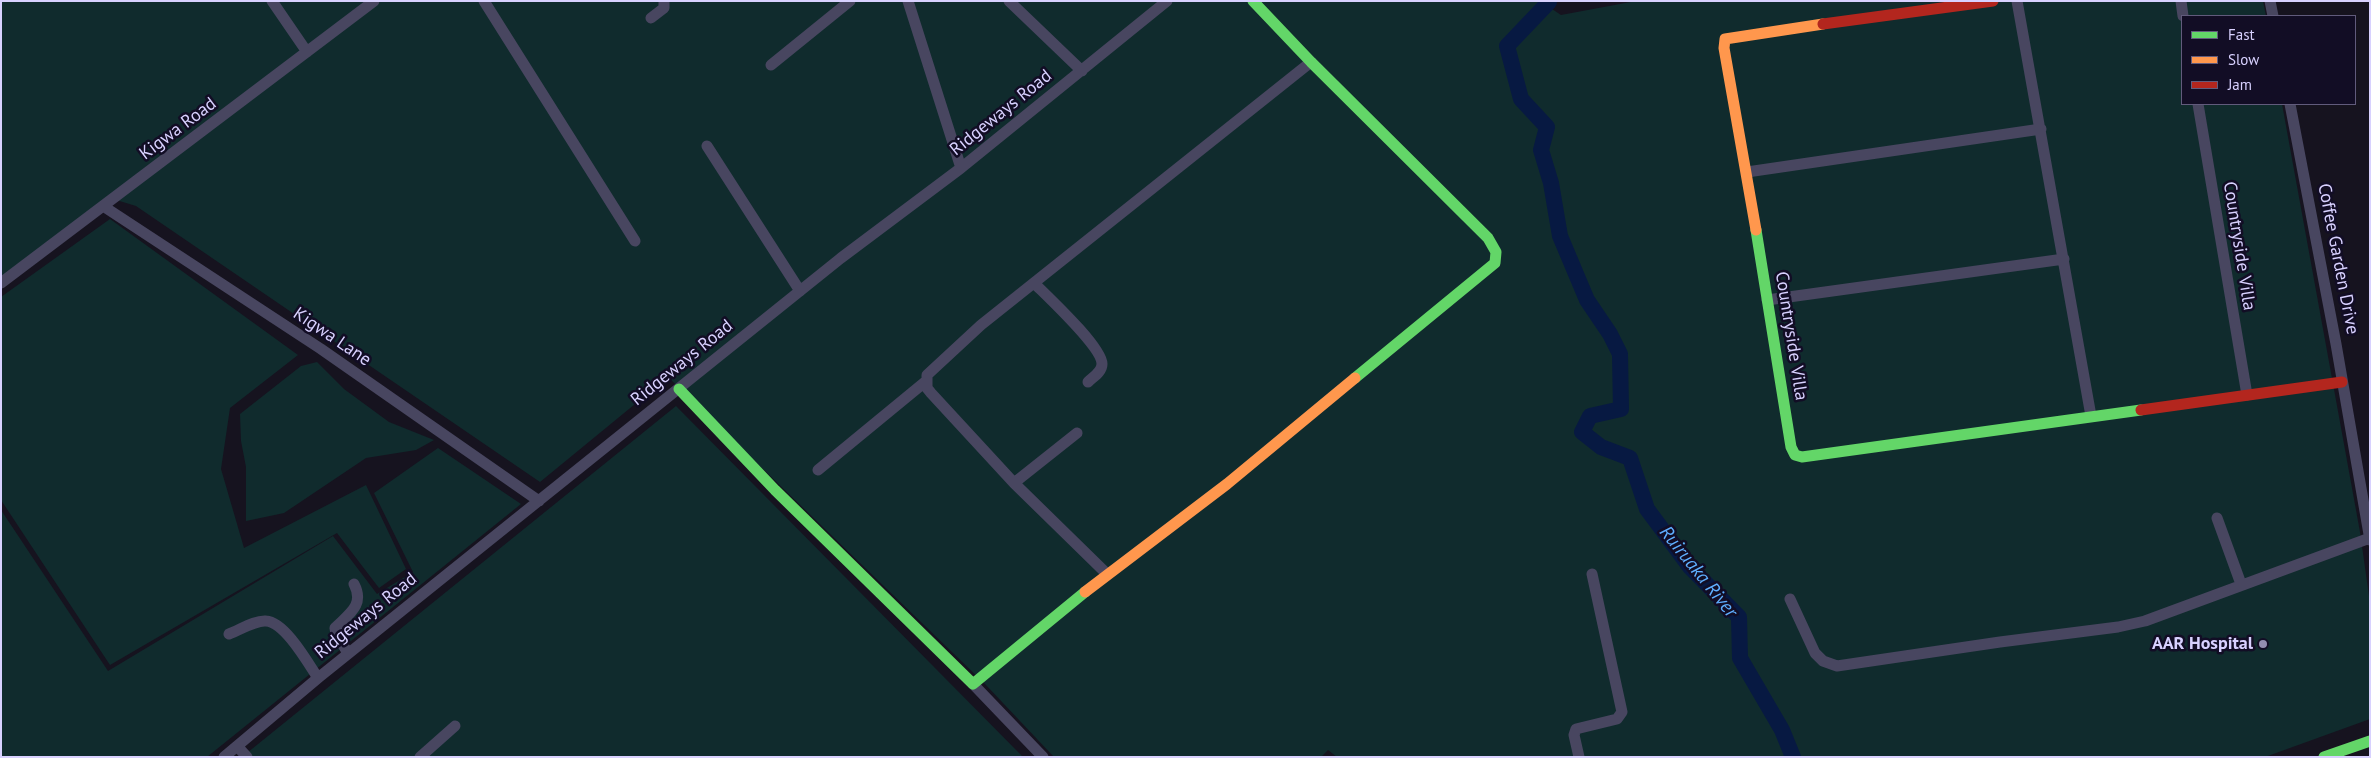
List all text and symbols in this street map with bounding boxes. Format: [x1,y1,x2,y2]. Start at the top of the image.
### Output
legend [2181,15,2356,105]
text: Fast [2228,25,2255,44]
text: Slow [2228,50,2259,69]
street label: Ridgeways Road [946,65,1056,161]
text: Jam [2228,75,2252,94]
street label: Kigwa Road [135,93,221,165]
street label: Countryside Villa [2218,180,2260,312]
street label: Coffee Garden Drive [2313,182,2363,336]
street label: Countryside Villa [1770,270,1812,402]
street label: Kigwa Lane [289,303,375,371]
street label: Ridgeways Road [627,315,737,411]
water label: Ruiruaka River [1654,522,1742,622]
street label: Ridgeways Road [311,568,421,664]
place label: AAR Hospital [2152,633,2253,655]
marker: AAR Hospital [2257,638,2269,650]

